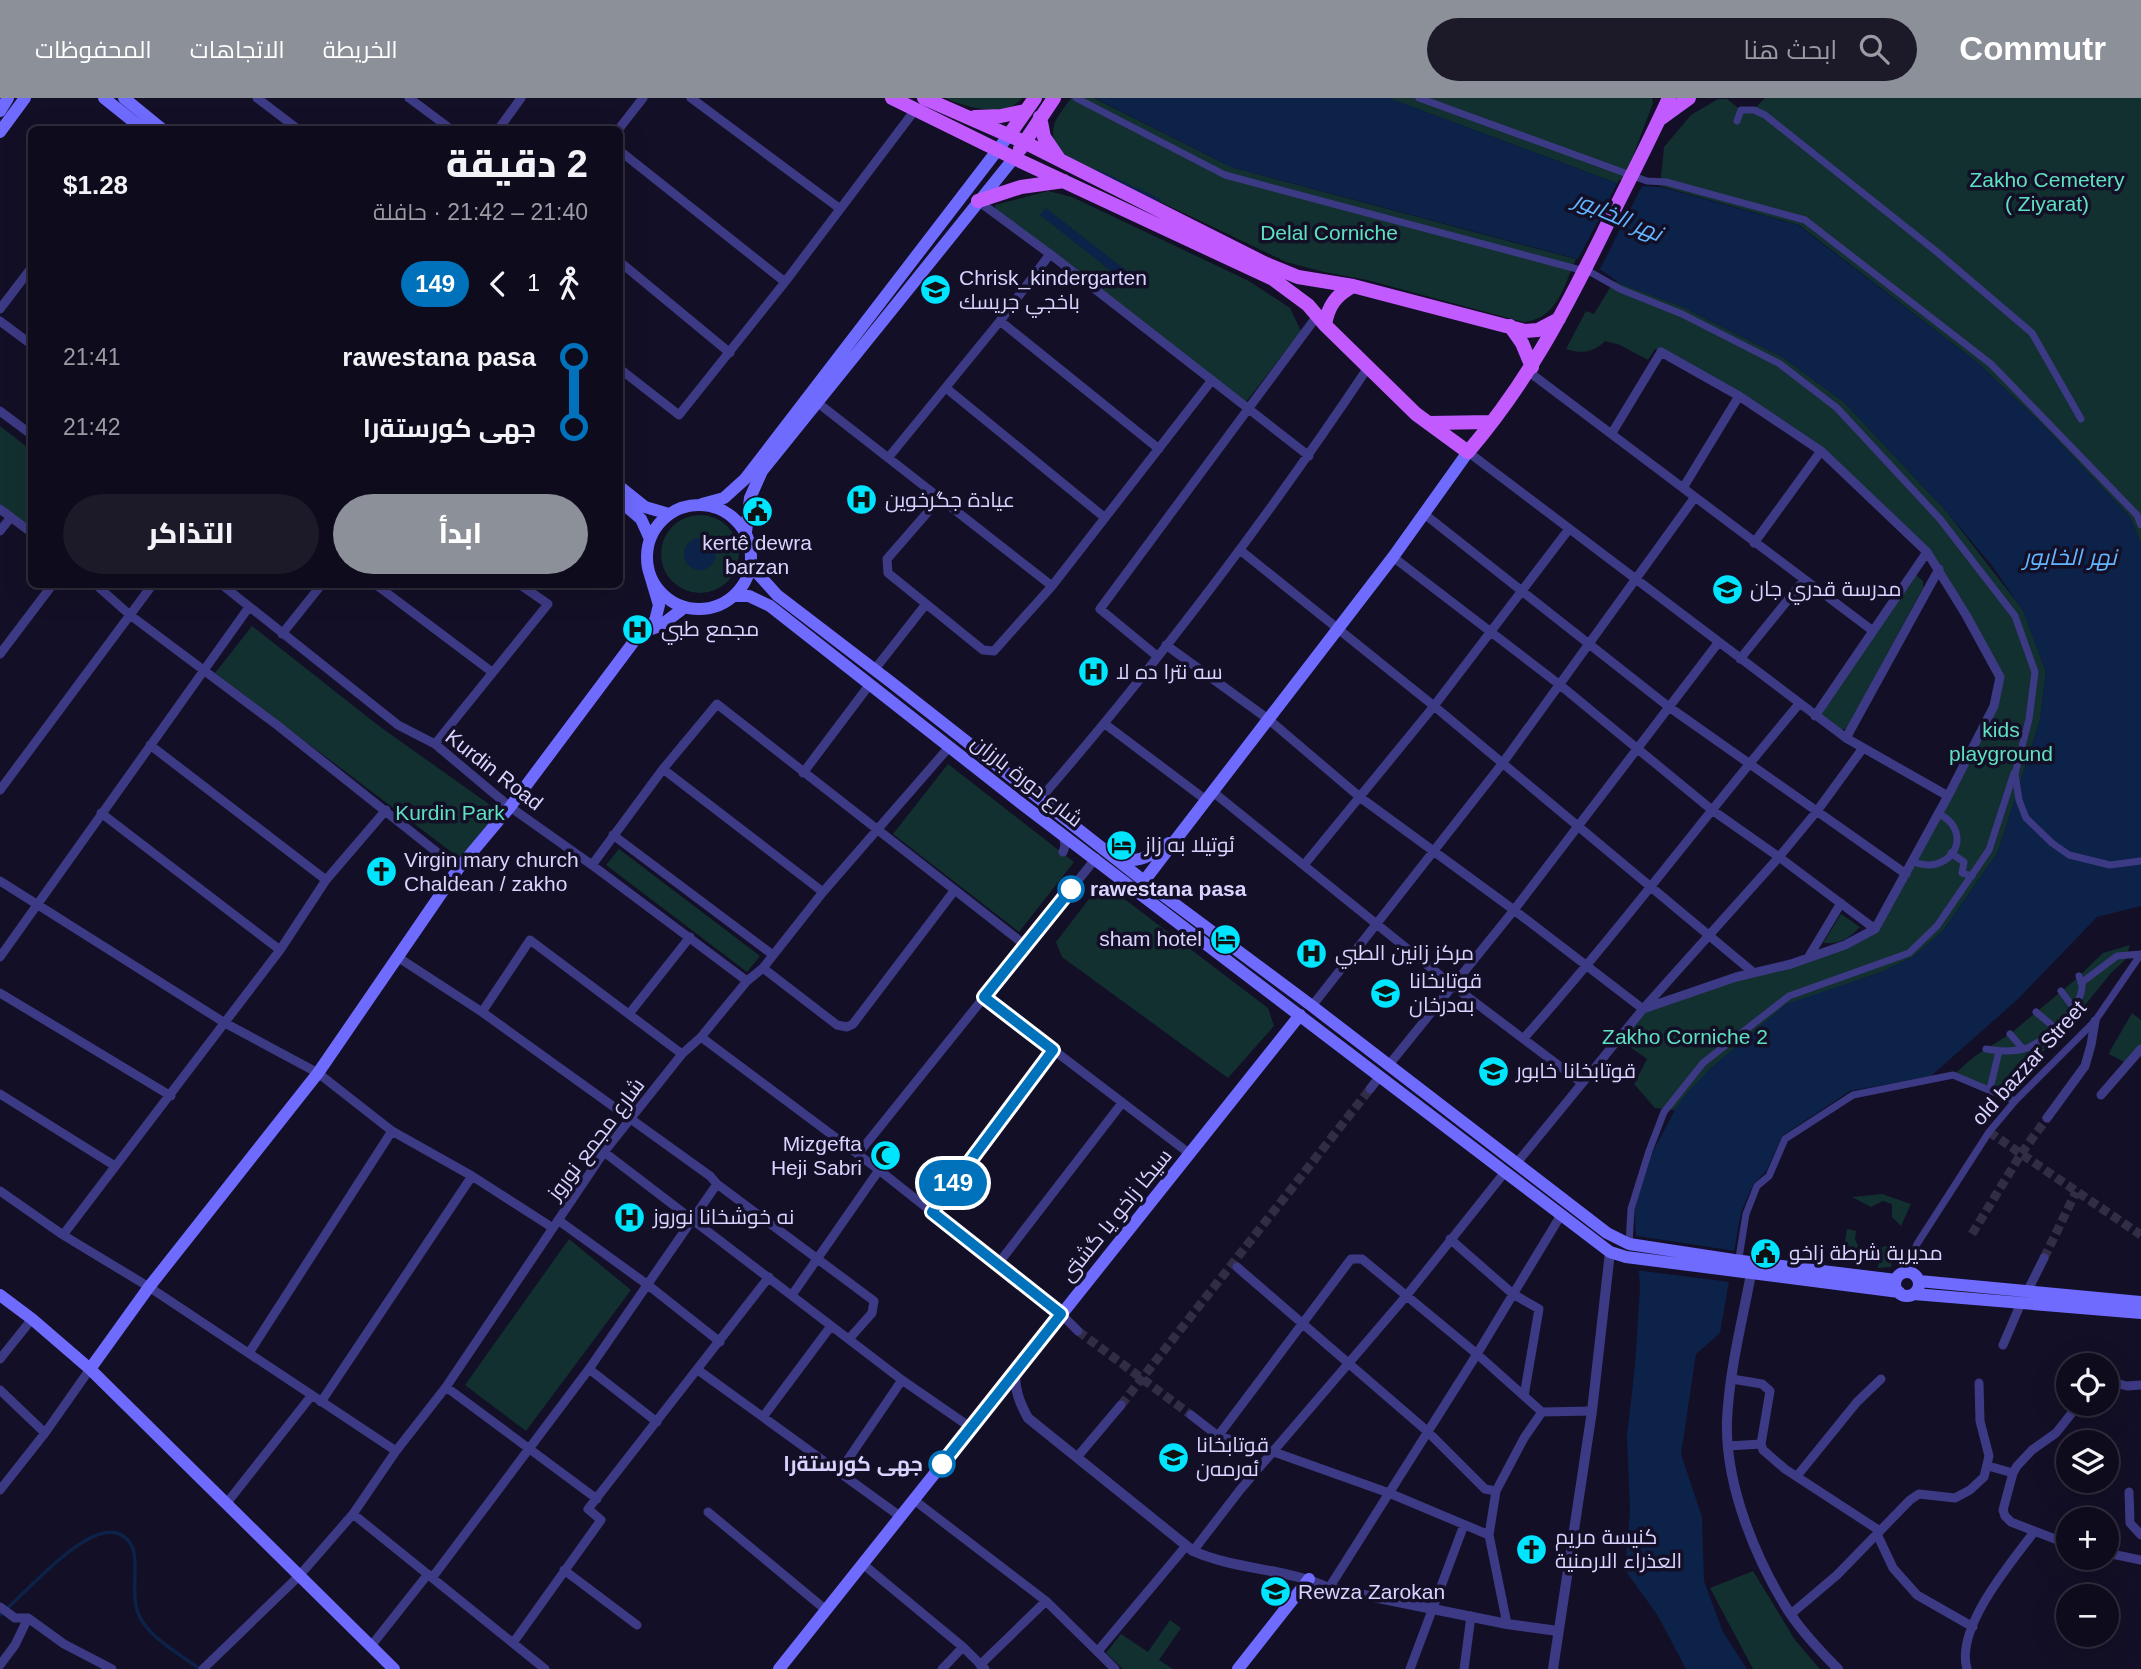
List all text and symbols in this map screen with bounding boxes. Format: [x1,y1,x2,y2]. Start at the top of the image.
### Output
search box [1427,18,1917,81]
icon: search [1855,30,1893,68]
text: Commutr [1959,30,2106,67]
text: ابحث هنا [1743,35,1837,65]
text: المحفوظات [35,36,152,63]
text: الاتجاهات [190,36,285,63]
text: الخريطة [323,36,398,63]
text: 2 دقيقة [446,143,588,185]
park label: Zakho Cemetery ( Ziyarat) [1969,168,2125,215]
text: $1.28 [63,170,128,200]
water label: نهر الخابور [1567,185,1669,248]
text: 21:40 – 21:42 · حافلة [373,199,588,225]
park label: Delal Corniche [1260,221,1398,244]
icon: back [479,265,517,303]
icon: walk [550,265,588,303]
place label: Chrisk_kindergarten باخجي جريسك [959,266,1147,318]
text: 149 [415,270,455,297]
text: 1 [527,270,540,296]
school or university icon: Chrisk_kindergarten باخجي جريسك [919,273,953,307]
text: rawestana pasa [342,342,536,372]
text: 21:41 [63,344,121,370]
text: جهى كورستةرا [363,413,536,443]
text: 21:42 [63,414,121,440]
hospital icon: عيادة جگرخوين [845,483,879,517]
place label: عيادة جگرخوين [885,488,1015,513]
button: التذاكر [63,494,319,574]
button: ابدأ [333,494,588,574]
public building icon: kertê dewra barzan [740,494,774,528]
place label: kertê dewra barzan [702,531,812,578]
water label: نهر الخابور [2020,544,2119,571]
school or university icon: مدرسة قدري جان [1710,572,1744,606]
place label: مدرسة قدري جان [1750,577,1902,605]
hospital icon: مجمع طبي [621,612,655,646]
place label: مجمع طبي [661,617,759,645]
hospital icon: سه نترا ده لا [1076,655,1110,689]
place label: سه نترا ده لا [1116,660,1223,684]
park label: kids playground [1949,718,2053,765]
street label: Kurdin Road [441,725,547,815]
street label: شارع دورة بارزان [965,730,1087,833]
park label: Kurdin Park [395,801,505,824]
hotel icon: ئوتيلا به زاز [1105,828,1139,862]
place label: ئوتيلا به زاز [1144,833,1235,857]
place label: Virgin mary church Chaldean / zakho [404,848,579,895]
church icon: Virgin mary church Chaldean / zakho [364,855,398,889]
marker: rawestana pasa [1058,876,1084,902]
place label: rawestana pasa [1090,877,1247,900]
hotel icon: sham hotel [1208,922,1242,956]
place label: sham hotel [1099,927,1202,950]
hospital icon: مركز زانين الطبي [1295,936,1329,970]
place label: مركز زانين الطبي [1335,941,1474,969]
place label: قوتابخانا به‌درخان [1409,969,1482,1018]
school or university icon: قوتابخانا به‌درخان [1369,976,1403,1010]
street label: old bazzar Street [1967,996,2090,1129]
park label: Zakho Corniche 2 [1602,1025,1768,1048]
school or university icon: قوتابخانا خابور [1476,1054,1510,1088]
place label: قوتابخانا خابور [1515,1059,1636,1083]
street label: شارع مجمع نوروز [542,1073,651,1207]
place label: Mizgefta Heji Sabri [771,1132,862,1179]
mosque icon: Mizgefta Heji Sabri [868,1139,902,1173]
street label: سیکا زاخو یا گشتى [1055,1144,1178,1287]
line badge: 149 [913,1160,993,1206]
text: 149 [933,1169,973,1196]
hospital icon: نه خوشخانا نوروز [613,1200,647,1234]
place label: نه خوشخانا نوروز [652,1205,794,1229]
public building icon: مديرية شرطة زاخو [1749,1236,1783,1270]
place label: مديرية شرطة زاخو [1789,1241,1943,1265]
map controls [2056,1353,2119,1647]
button: locate [2056,1353,2119,1416]
button: layers [2056,1430,2119,1493]
place label: قوتابخانا ئه‌رمه‌ن [1196,1433,1269,1482]
school or university icon: قوتابخانا ئه‌رمه‌ن [1156,1440,1190,1474]
marker: جهى كورستةرا [929,1451,955,1477]
place label: جهى كورستةرا [783,1452,923,1477]
button: + [2056,1507,2119,1570]
place label: كنيسة مريم العذراء الارمنية [1555,1525,1682,1573]
church icon: كنيسة مريم العذراء الارمنية [1515,1532,1549,1566]
school or university icon: Rewza Zarokan [1258,1575,1292,1609]
place label: Rewza Zarokan [1298,1580,1445,1603]
button: − [2056,1584,2119,1647]

